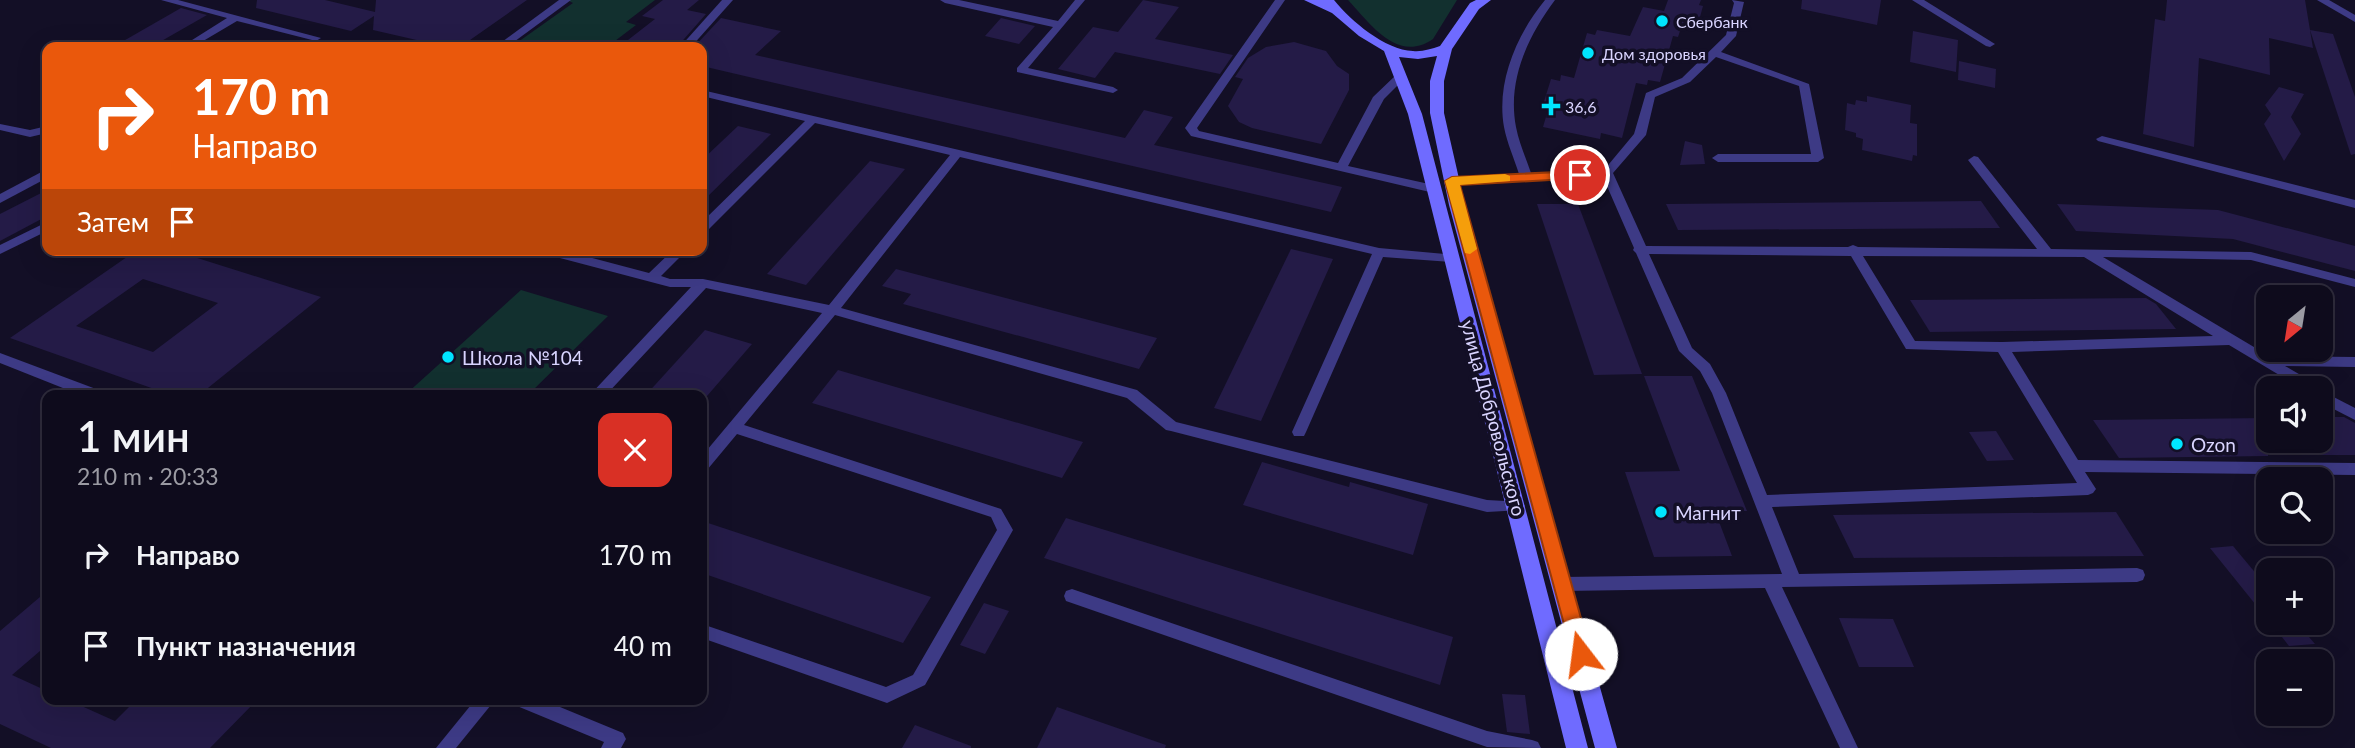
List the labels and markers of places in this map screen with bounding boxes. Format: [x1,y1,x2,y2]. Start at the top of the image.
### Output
place label: Сбербанк [1676,12,1748,31]
marker: Сбербанк [1654,13,1670,29]
place label: Дом здоровья [1602,44,1706,63]
marker: Дом здоровья [1580,45,1596,61]
place label: 36,6 [1565,97,1596,116]
marker: 36,6 [1543,98,1559,114]
pin [1550,145,1610,205]
place label: Школа №104 [462,346,583,369]
marker: Школа №104 [440,349,456,365]
place label: Ozon [2191,433,2236,456]
marker: Ozon [2169,436,2185,452]
place label: Магнит [1675,501,1741,524]
marker: Магнит [1653,504,1669,520]

